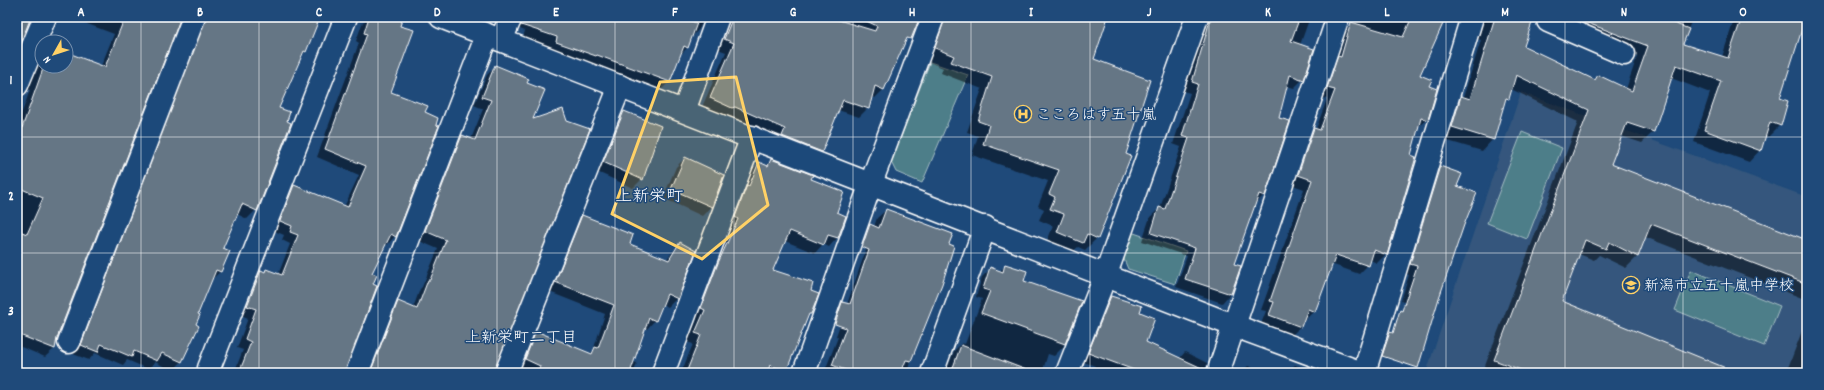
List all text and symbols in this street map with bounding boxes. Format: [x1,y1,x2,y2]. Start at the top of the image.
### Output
text: A [77,4,85,23]
text: B [197,4,203,23]
text: C [316,4,323,23]
text: D [434,4,441,23]
text: E [553,4,560,23]
text: F [672,4,678,23]
text: G [790,4,797,23]
text: H [909,4,916,23]
text: I [1029,4,1034,23]
text: J [1147,4,1152,23]
text: K [1265,4,1271,23]
text: L [1384,4,1390,23]
text: M [1501,4,1509,23]
text: N [1621,4,1627,23]
text: O [1739,4,1747,23]
north arrow [34,34,74,74]
text: N [40,51,56,66]
text: 1 [10,72,13,91]
hospital icon: こころはす五十嵐 [1013,104,1033,124]
place label: こころはす五十嵐 [1036,105,1156,127]
district label: 上新栄町 [615,186,683,210]
text: 2 [8,188,14,207]
school or university icon: 新潟市立五十嵐中学校 [1621,275,1641,295]
place label: 新潟市立五十嵐中学校 [1644,276,1794,298]
text: 3 [8,303,14,322]
district label: 上新栄町二丁目 [465,327,577,350]

